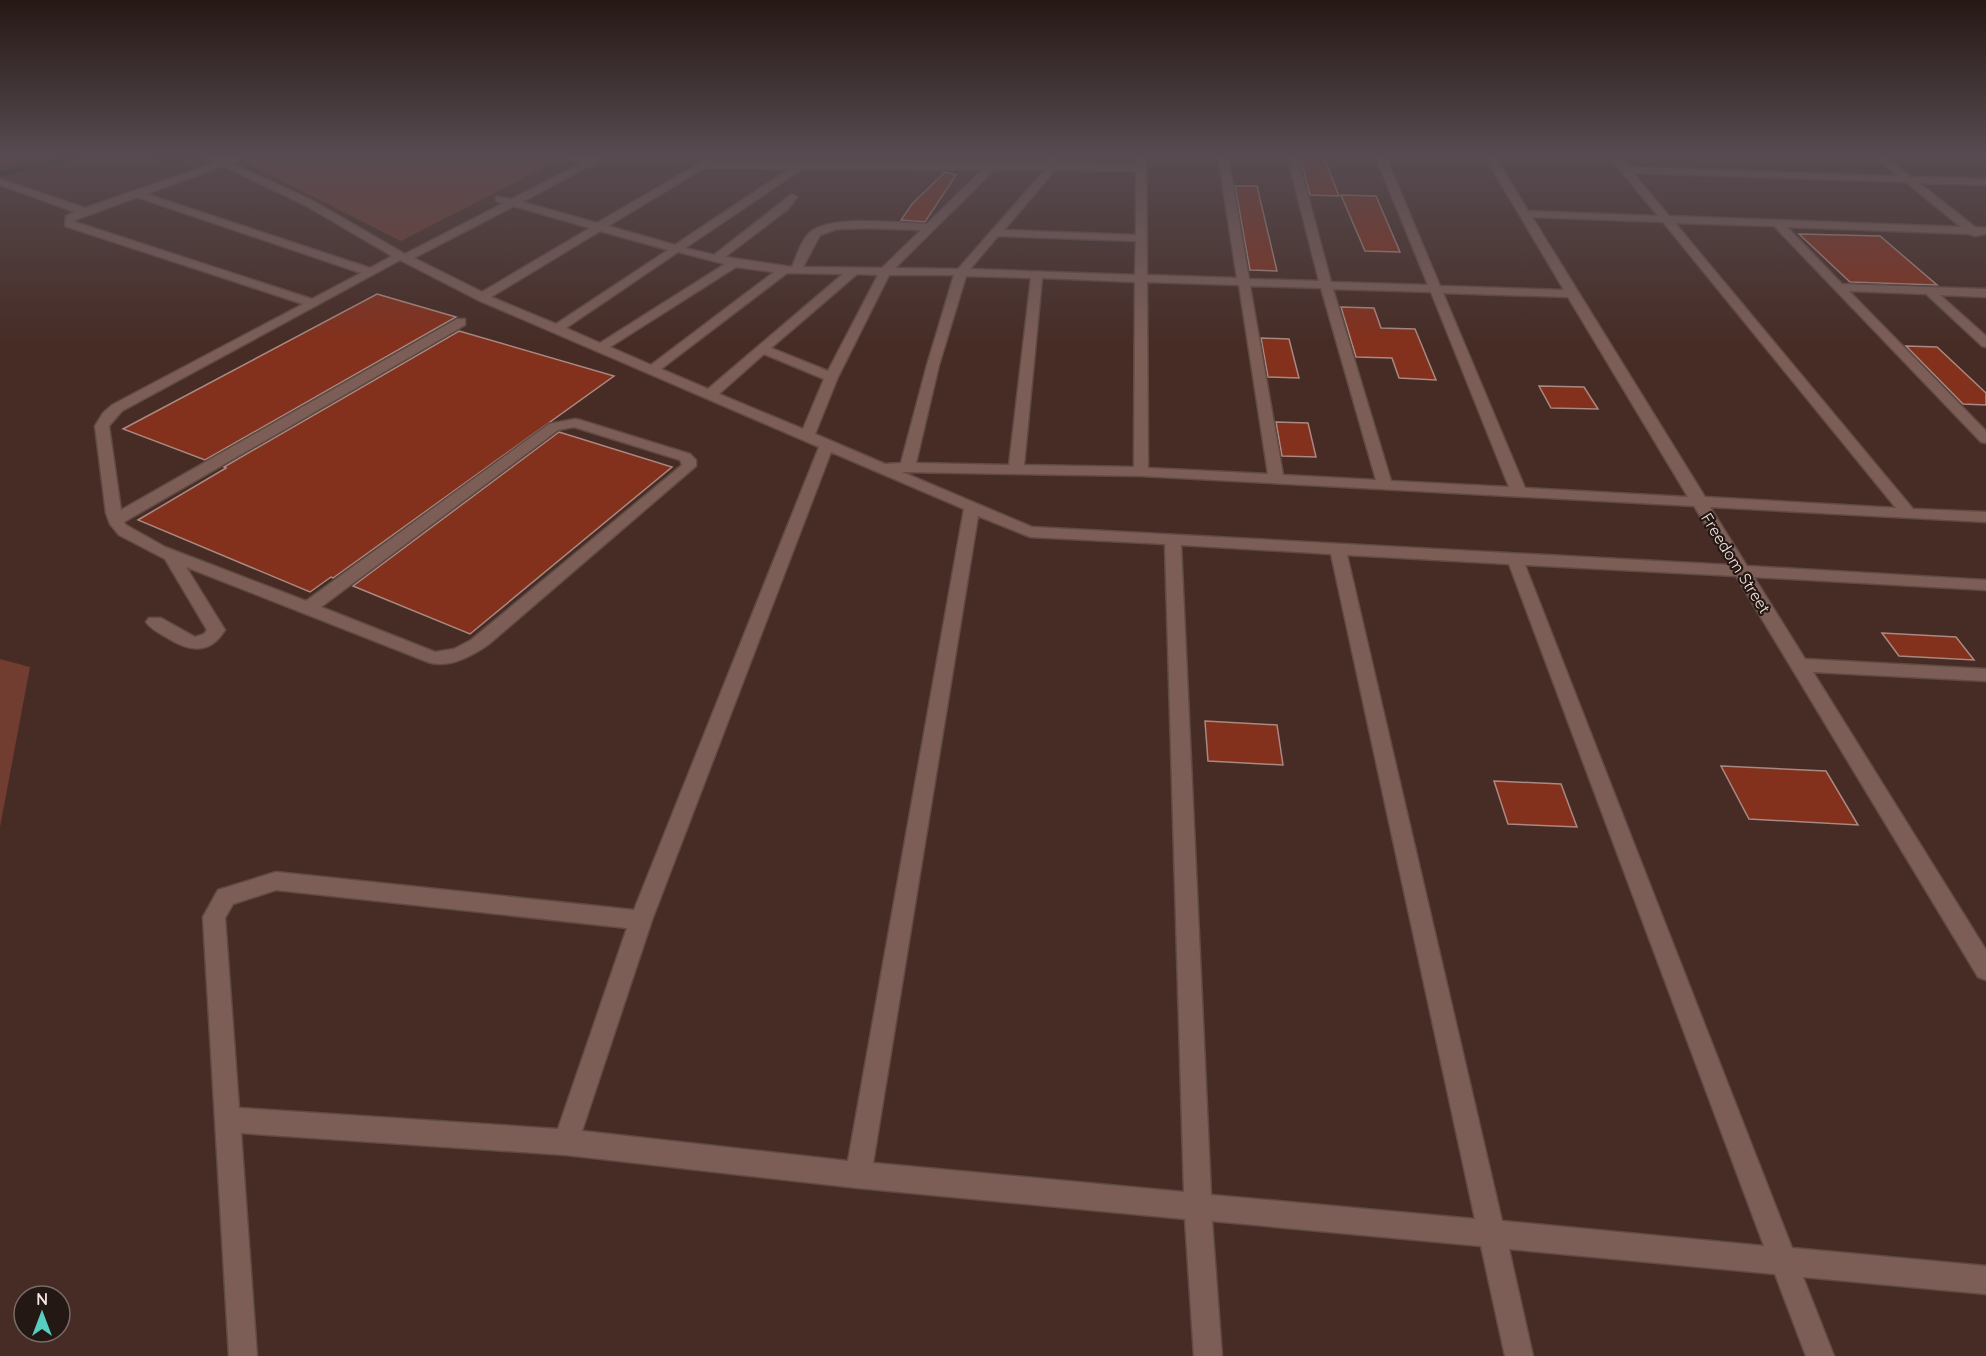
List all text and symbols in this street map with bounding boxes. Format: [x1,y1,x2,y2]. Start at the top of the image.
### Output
street label: Freedom Street [1697,509,1775,617]
north arrow [12,1284,72,1344]
text: N [36,1289,48,1309]

